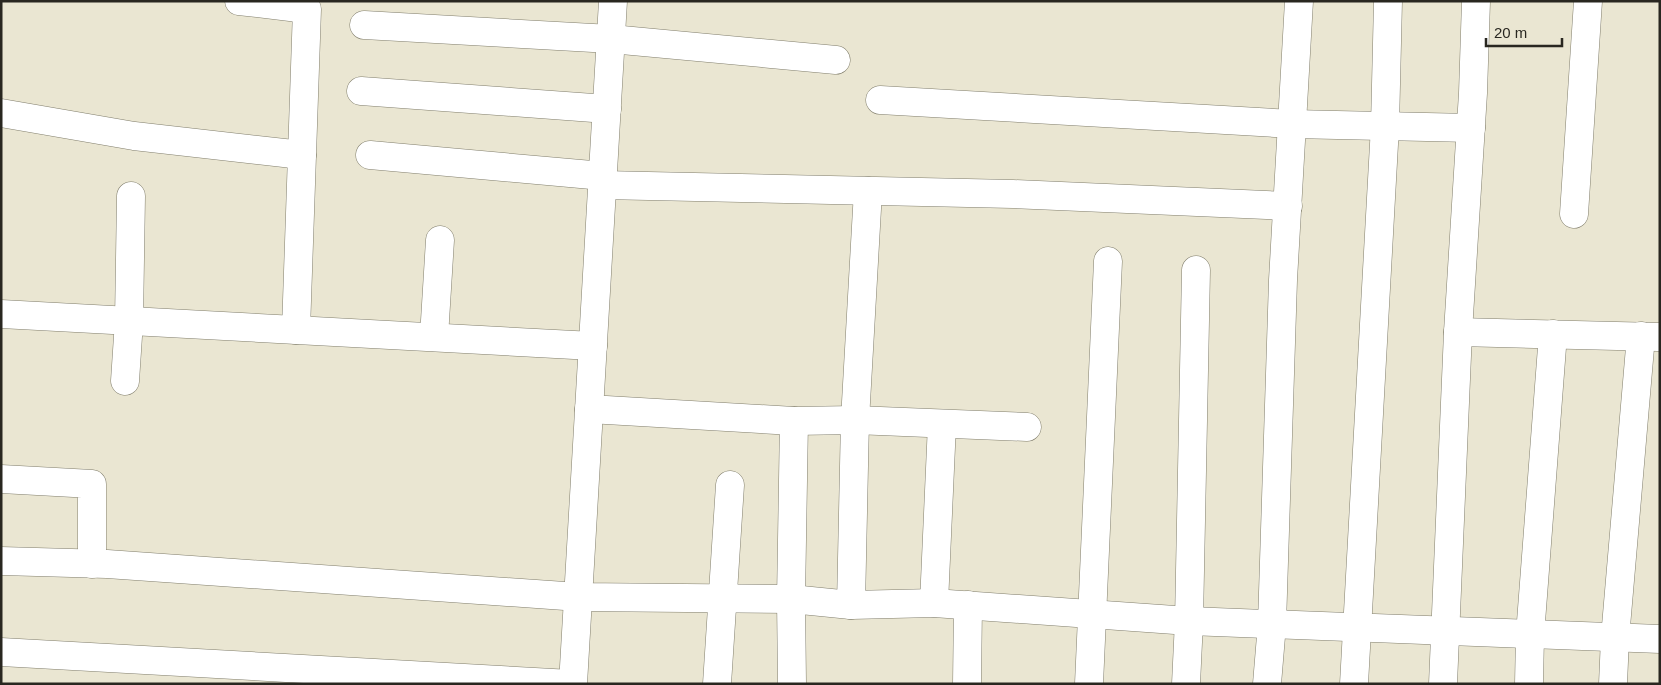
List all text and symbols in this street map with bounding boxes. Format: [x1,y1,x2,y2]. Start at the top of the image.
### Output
scale bar [1486,15,1562,47]
text: 20 m [1494,24,1527,41]

